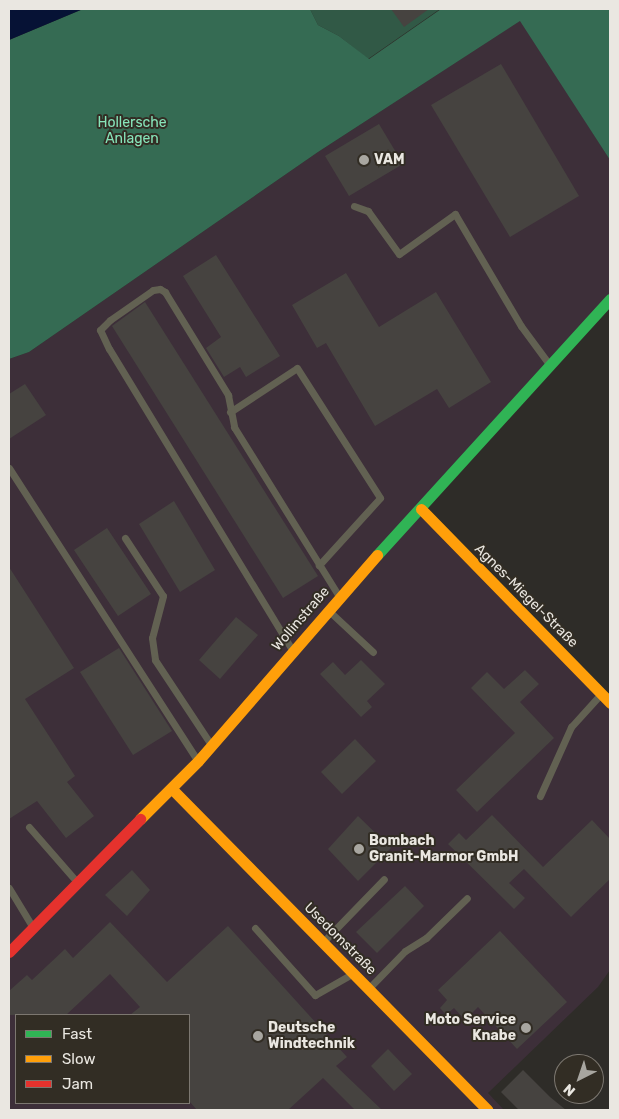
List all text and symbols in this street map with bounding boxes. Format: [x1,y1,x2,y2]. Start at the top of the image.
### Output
park label: Hollersche Anlagen [97,115,167,148]
place label: VAM [374,152,405,168]
marker: VAM [358,154,370,166]
street label: Agnes-Miegel-Straße [471,541,581,651]
street label: Wollinstraße [269,584,333,654]
place label: Bombach Granit-Marmor GmbH [369,833,519,866]
marker: Bombach Granit-Marmor GmbH [353,843,365,855]
street label: Usedomstraße [300,899,380,979]
place label: Moto Service Knabe [425,1012,516,1044]
legend [15,1014,190,1104]
place label: Deutsche Windtechnik [268,1020,355,1052]
marker: Moto Service Knabe [520,1022,532,1034]
text: Fast [62,1025,92,1043]
marker: Deutsche Windtechnik [252,1030,264,1042]
text: Slow [62,1050,95,1068]
north arrow [554,1054,604,1104]
text: Jam [62,1075,93,1093]
text: N [560,1080,579,1100]

